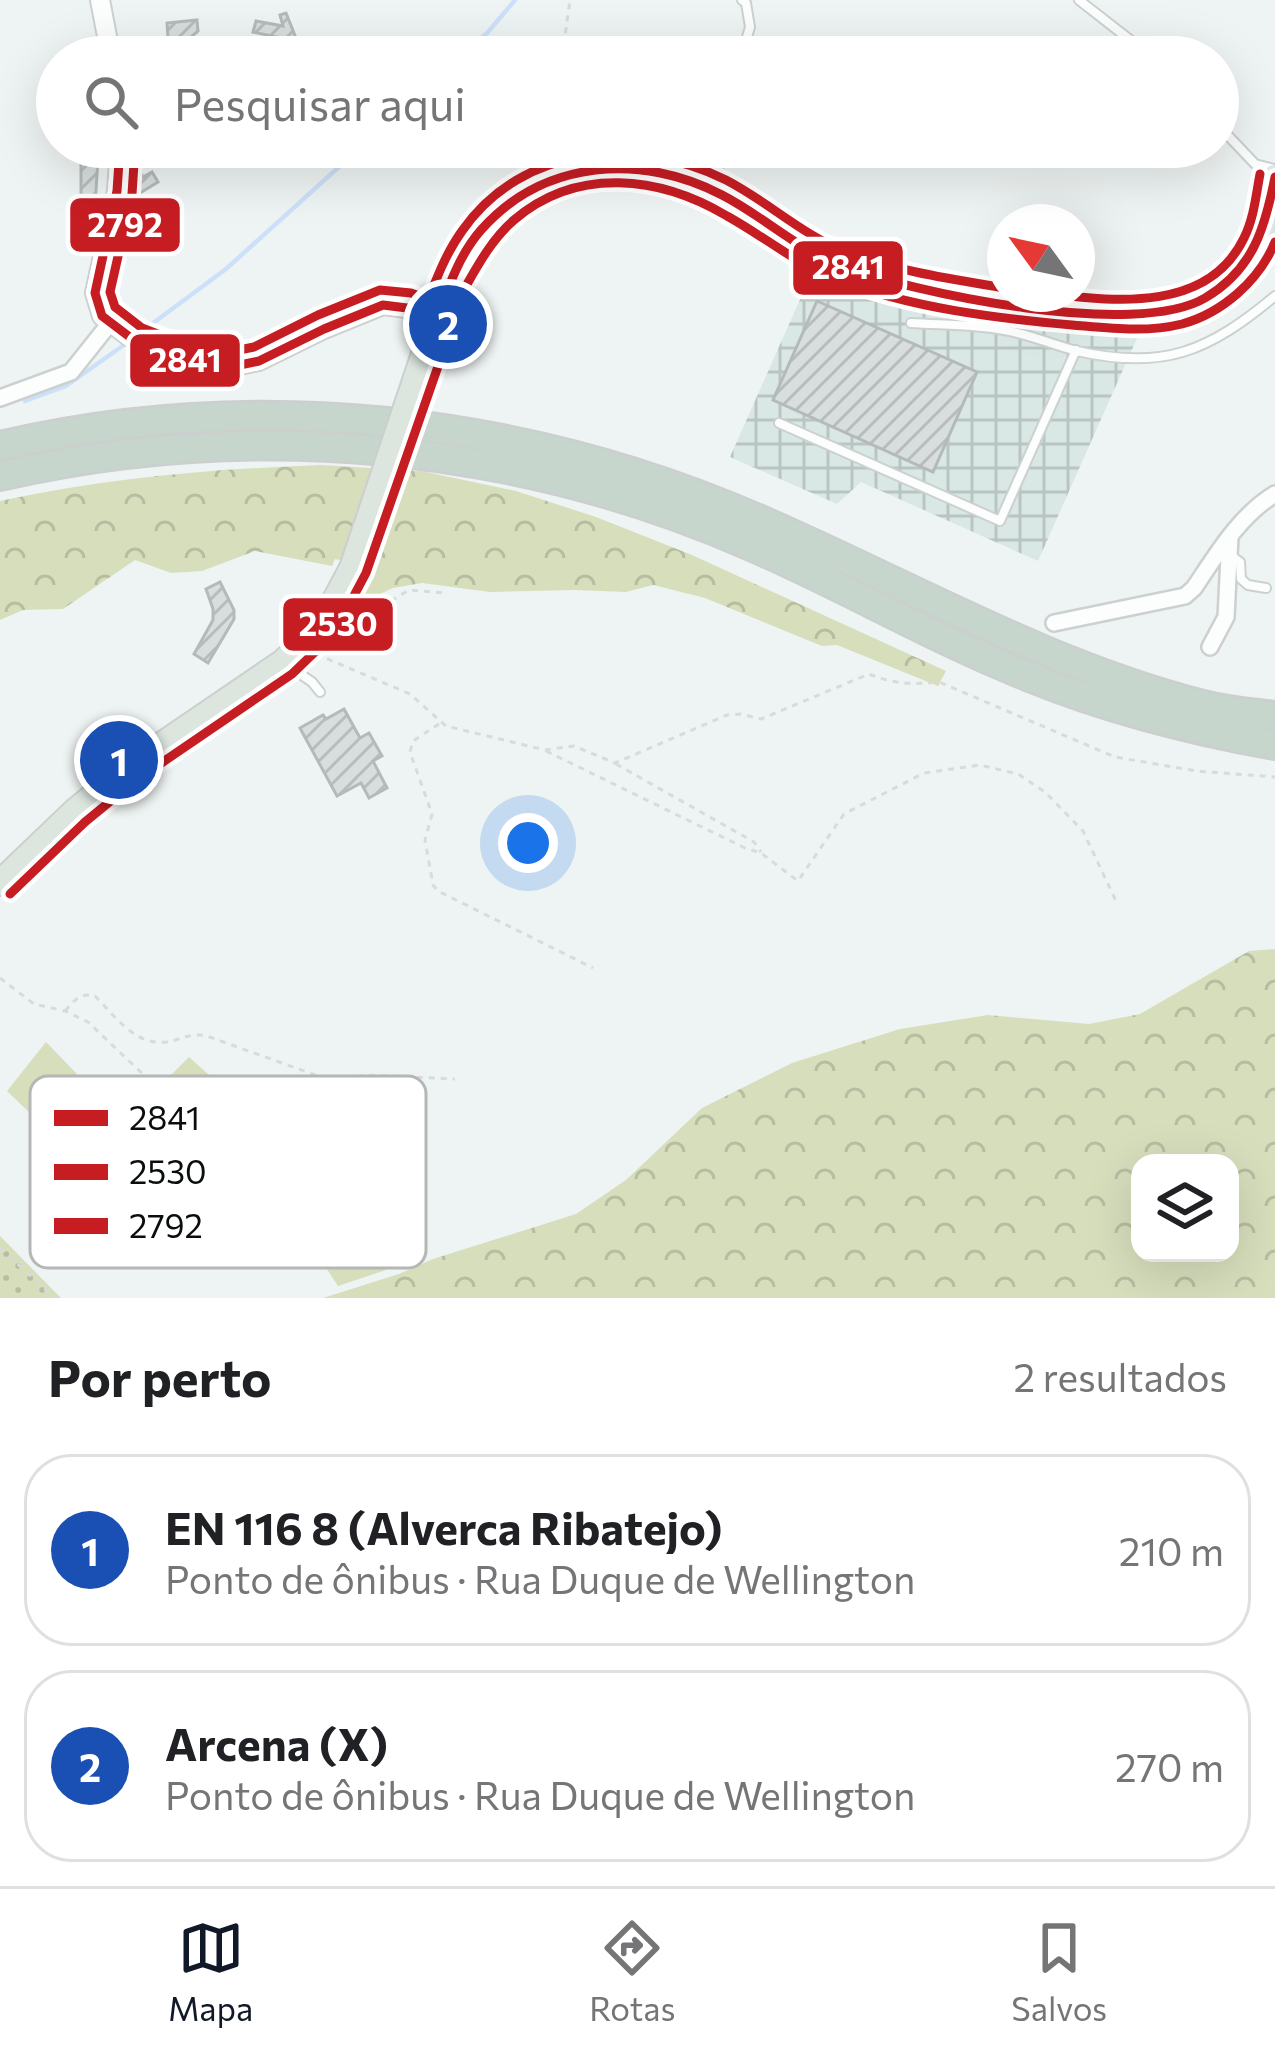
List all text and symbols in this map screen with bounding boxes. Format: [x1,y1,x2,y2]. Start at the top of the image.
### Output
search box [36,36,1239,168]
icon: search [78,69,144,135]
text: Pesquisar aqui [174,75,466,130]
line badge: 2792 [68,196,182,254]
text: 2792 [87,203,163,244]
north arrow [987,204,1095,312]
line badge: 2841 [791,239,905,297]
text: 2841 [811,245,885,286]
pin: 2 [409,279,487,369]
line badge: 2841 [128,332,242,389]
text: 2841 [148,338,222,379]
line badge: 2530 [281,596,395,653]
text: 2530 [298,602,378,643]
pin: 1 [80,715,158,805]
your location [498,813,558,873]
legend [30,1076,426,1268]
text: 2841 [129,1096,200,1137]
text: 2530 [129,1150,207,1191]
map controls [1131,1154,1239,1262]
button: layers [1131,1154,1239,1262]
text: 2792 [129,1204,203,1245]
text: Por perto [48,1345,272,1408]
text: 2 resultados [1013,1352,1227,1400]
text: EN 116 8 (Alverca Ribatejo) [165,1499,723,1554]
text: 1 [81,1526,99,1574]
text: 210 m [1119,1526,1224,1574]
text: Ponto de ônibus · Rua Duque de Wellington [165,1554,915,1602]
text: Arcena (X) [165,1715,388,1770]
text: 2 [79,1742,101,1790]
text: 270 m [1115,1742,1224,1790]
text: Ponto de ônibus · Rua Duque de Wellington [165,1770,915,1818]
tab: Mapa [168,1915,253,2028]
tab: Rotas [589,1915,675,2028]
tab: Salvos [1011,1915,1107,2028]

